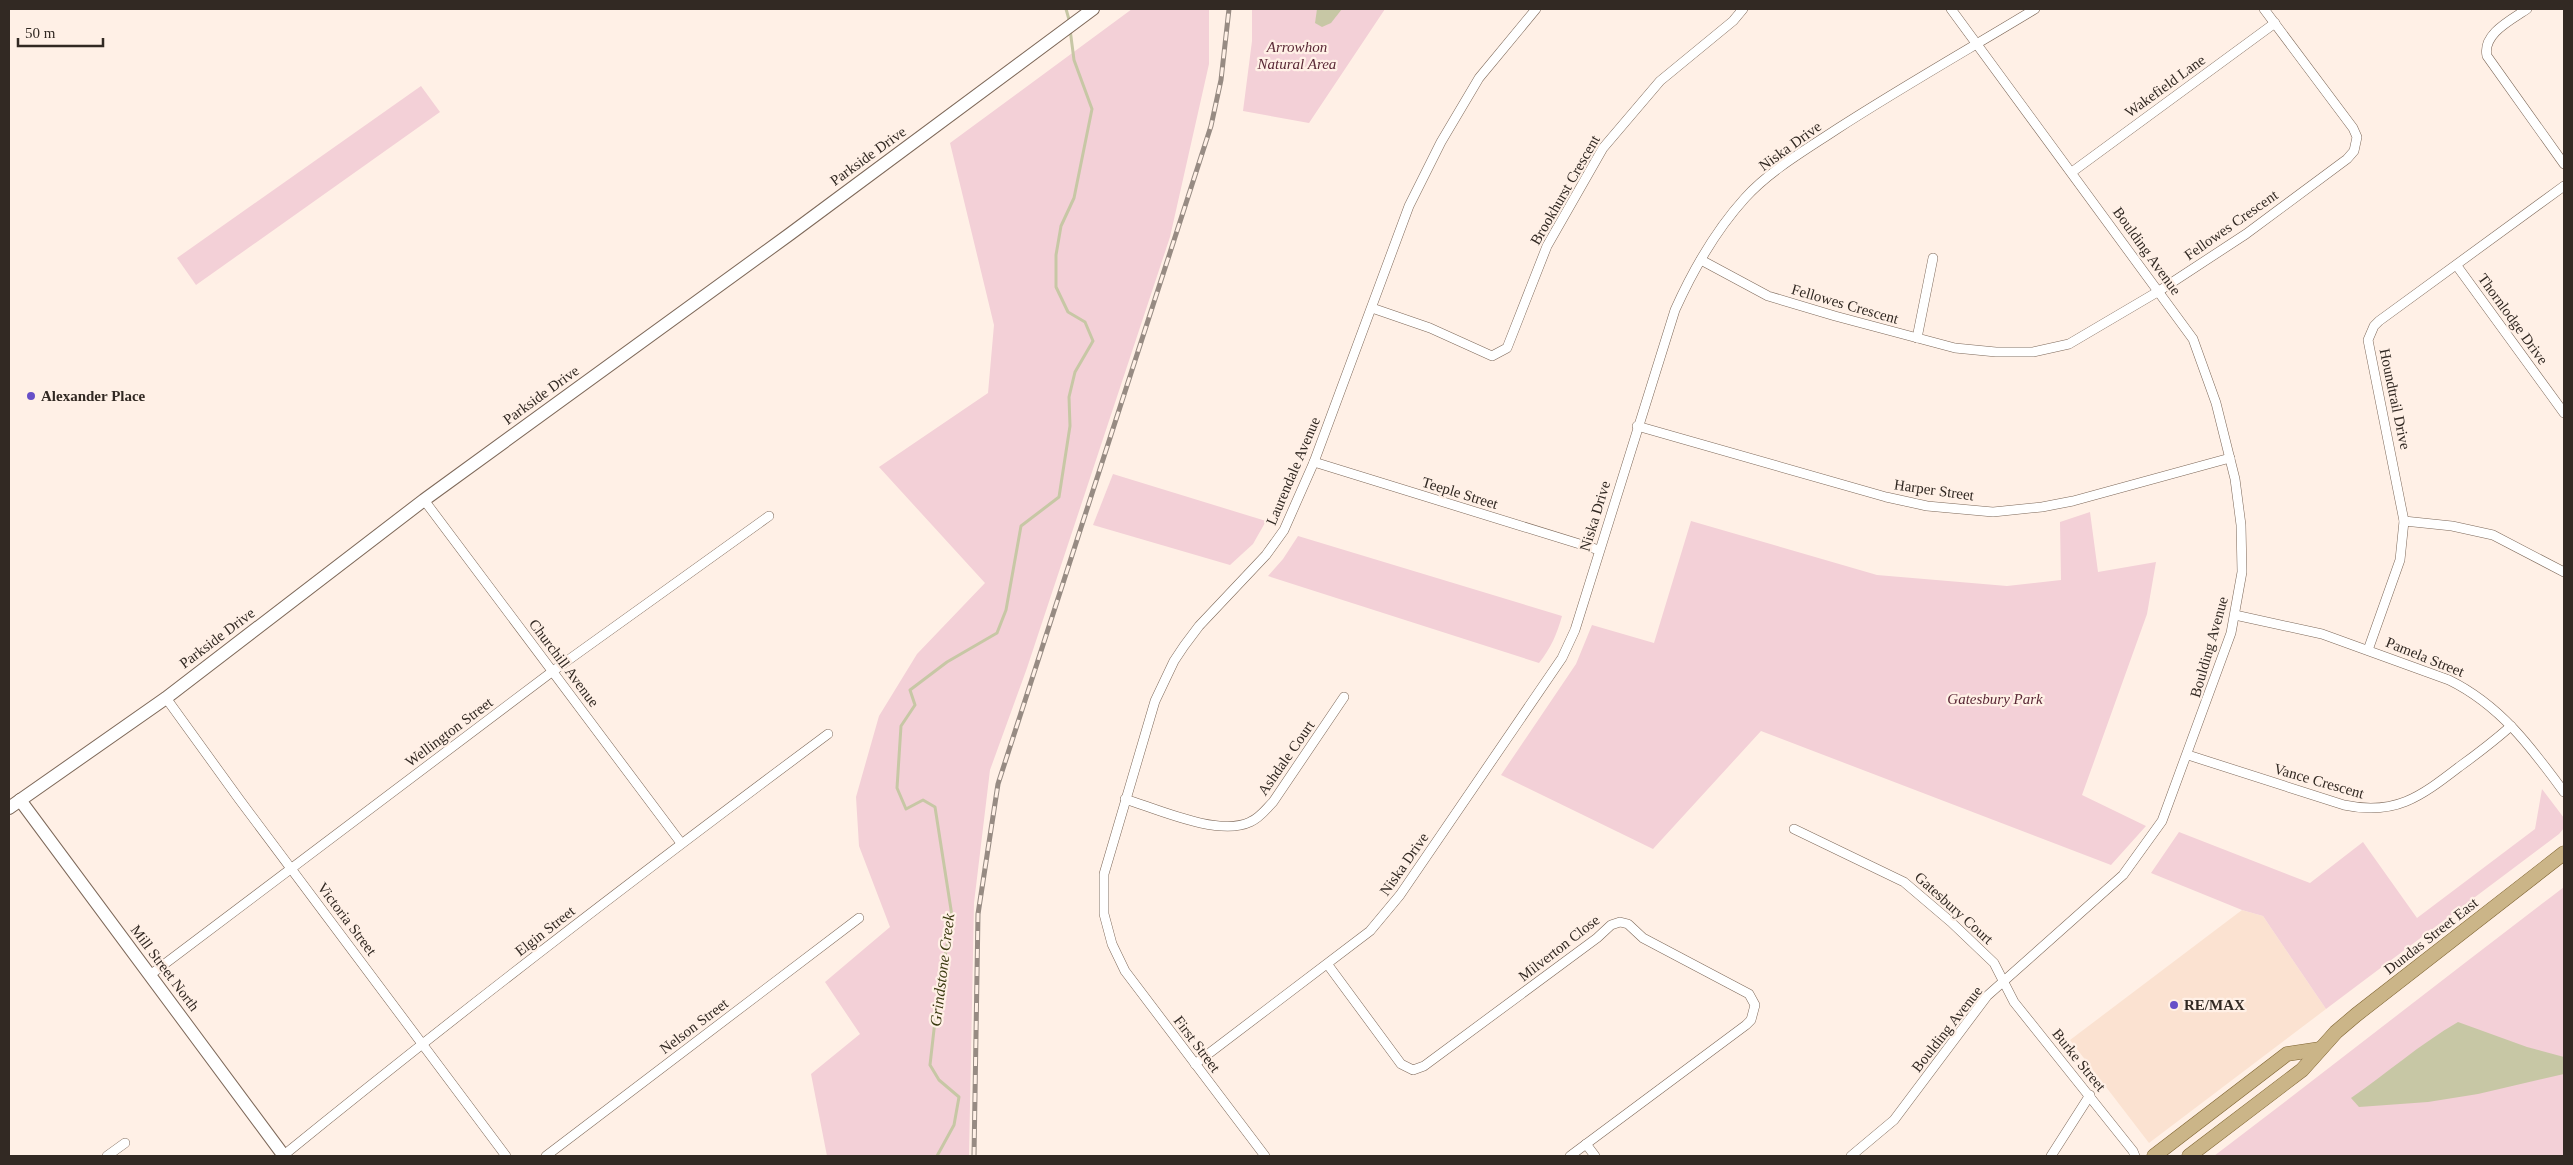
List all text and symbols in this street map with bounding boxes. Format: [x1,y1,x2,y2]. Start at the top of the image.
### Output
scale bar [18,15,102,47]
text: 50 m [25,25,56,41]
park label: Arrowhon Natural Area [1257,39,1336,72]
street label: Wakefield Lane [2122,51,2208,120]
street label: Niska Drive [1756,118,1824,174]
street label: Parkside Drive [827,123,909,189]
street label: Brookhurst Crescent [1527,132,1603,248]
street label: Fellowes Crescent [2181,186,2281,263]
street label: Boulding Avenue [2110,204,2184,298]
street label: Thornlodge Drive [2475,271,2551,368]
street label: Fellowes Crescent [1790,281,1901,327]
street label: Houndtrail Drive [2376,347,2414,451]
street label: Parkside Drive [500,362,582,428]
place label: Alexander Place [41,388,146,404]
marker: Alexander Place [25,390,37,402]
street label: Laurendale Avenue [1263,414,1323,527]
street label: Teeple Street [1420,474,1501,512]
street label: Harper Street [1893,476,1976,504]
street label: Niska Drive [1577,478,1613,553]
street label: Boulding Avenue [2187,594,2231,699]
street label: Parkside Drive [176,604,258,671]
street label: Churchill Avenue [526,616,602,710]
street label: Pamela Street [2384,634,2467,680]
park label: Gatesbury Park [1947,691,2043,707]
street label: Wellington Street [402,694,496,770]
street label: Ashdale Court [1254,717,1318,798]
street label: Vance Crescent [2272,761,2367,802]
street label: Niska Drive [1377,829,1432,898]
street label: Gatesbury Court [1912,869,1997,948]
street label: Victoria Street [314,879,380,959]
street label: Dundas Street East [2381,894,2482,977]
street label: Elgin Street [512,902,579,959]
street label: Milverton Close [1515,911,1603,984]
water label: Grindstone Creek [927,912,957,1027]
street label: Mill Street North [128,922,203,1014]
street label: Boulding Avenue [1909,983,1986,1075]
street label: Nelson Street [657,995,732,1057]
place label: RE/MAX [2184,997,2245,1013]
marker: RE/MAX [2168,999,2180,1011]
street label: First Street [1171,1013,1224,1076]
street label: Burke Street [2049,1026,2109,1095]

